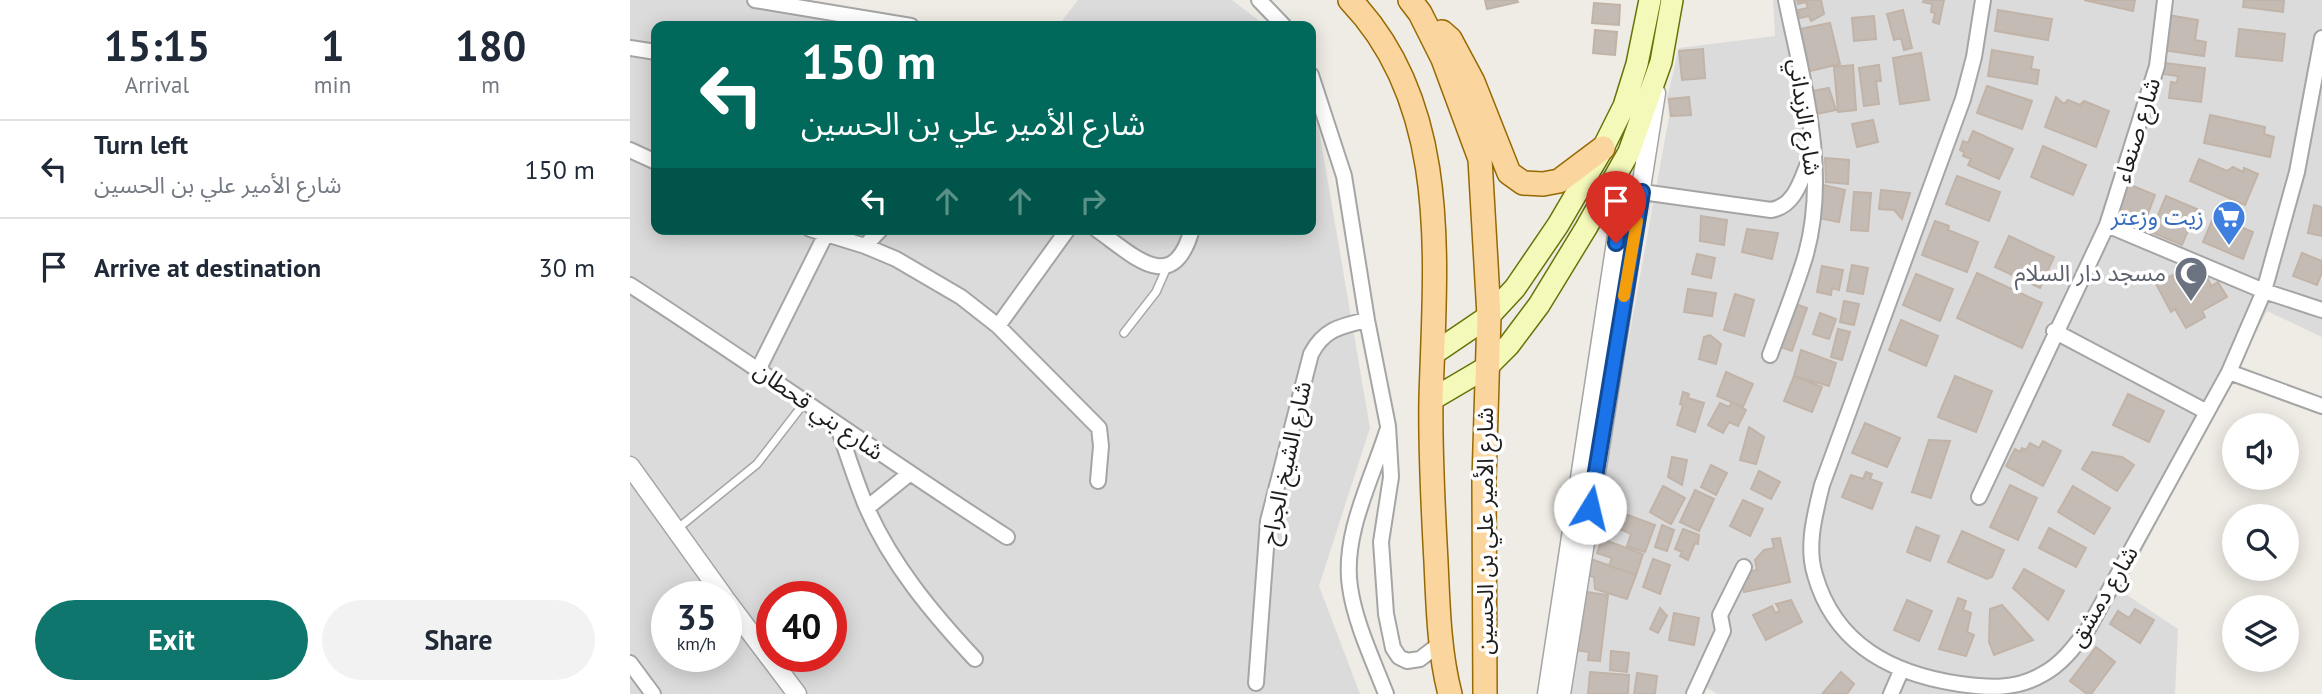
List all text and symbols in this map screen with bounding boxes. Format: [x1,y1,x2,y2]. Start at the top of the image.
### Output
text: 15:15 [104,18,210,73]
text: 1 [321,18,344,73]
text: 180 [455,18,526,73]
text: 150 m [801,29,936,93]
icon: left [686,49,777,140]
street label: شارع الزبداني [1780,57,1828,178]
text: Arrival [125,70,189,99]
text: min [314,70,351,99]
text: m [481,70,500,99]
street label: شارع صنعاء [2107,74,2169,186]
text: شارع الأمير علي بن الحسين [801,102,1145,144]
text: Turn left [94,128,188,161]
icon: left [35,150,73,188]
text: 150 m [524,153,595,186]
text: شارع الأمير علي بن الحسين [94,170,341,199]
pin [1586,171,1646,243]
icon: left [855,182,893,220]
icon: ahead [928,182,966,220]
icon: ahead [1001,182,1039,220]
icon: right [1074,182,1112,220]
icon: arrive [1597,182,1635,220]
supermarket icon: زيت وزعتر [2210,198,2248,247]
place label: زيت وزعتر [2110,202,2204,231]
icon: arrive [35,248,73,286]
text: Arrive at destination [94,251,321,284]
text: 30 m [539,251,595,284]
mosque icon: مسجد دار السلام [2172,254,2210,303]
place label: مسجد دار السلام [2014,258,2166,291]
street label: شارع بني قحطان [747,355,890,469]
street label: شارع الشيخ الجراح [1254,378,1320,548]
street label: شارع الأمير علي بن الحسين [1470,407,1502,655]
map controls [2222,413,2299,672]
button: sound [2222,413,2299,490]
position arrow [1553,471,1627,545]
button: search [2222,504,2299,581]
street label: شارع دمشق [2061,540,2146,653]
speed limit sign: 40 [756,581,847,672]
text: 35 [677,594,716,640]
button: layers [2222,595,2299,672]
button: Exit [35,600,308,680]
button: Share [322,600,595,680]
text: km/h [677,632,716,655]

